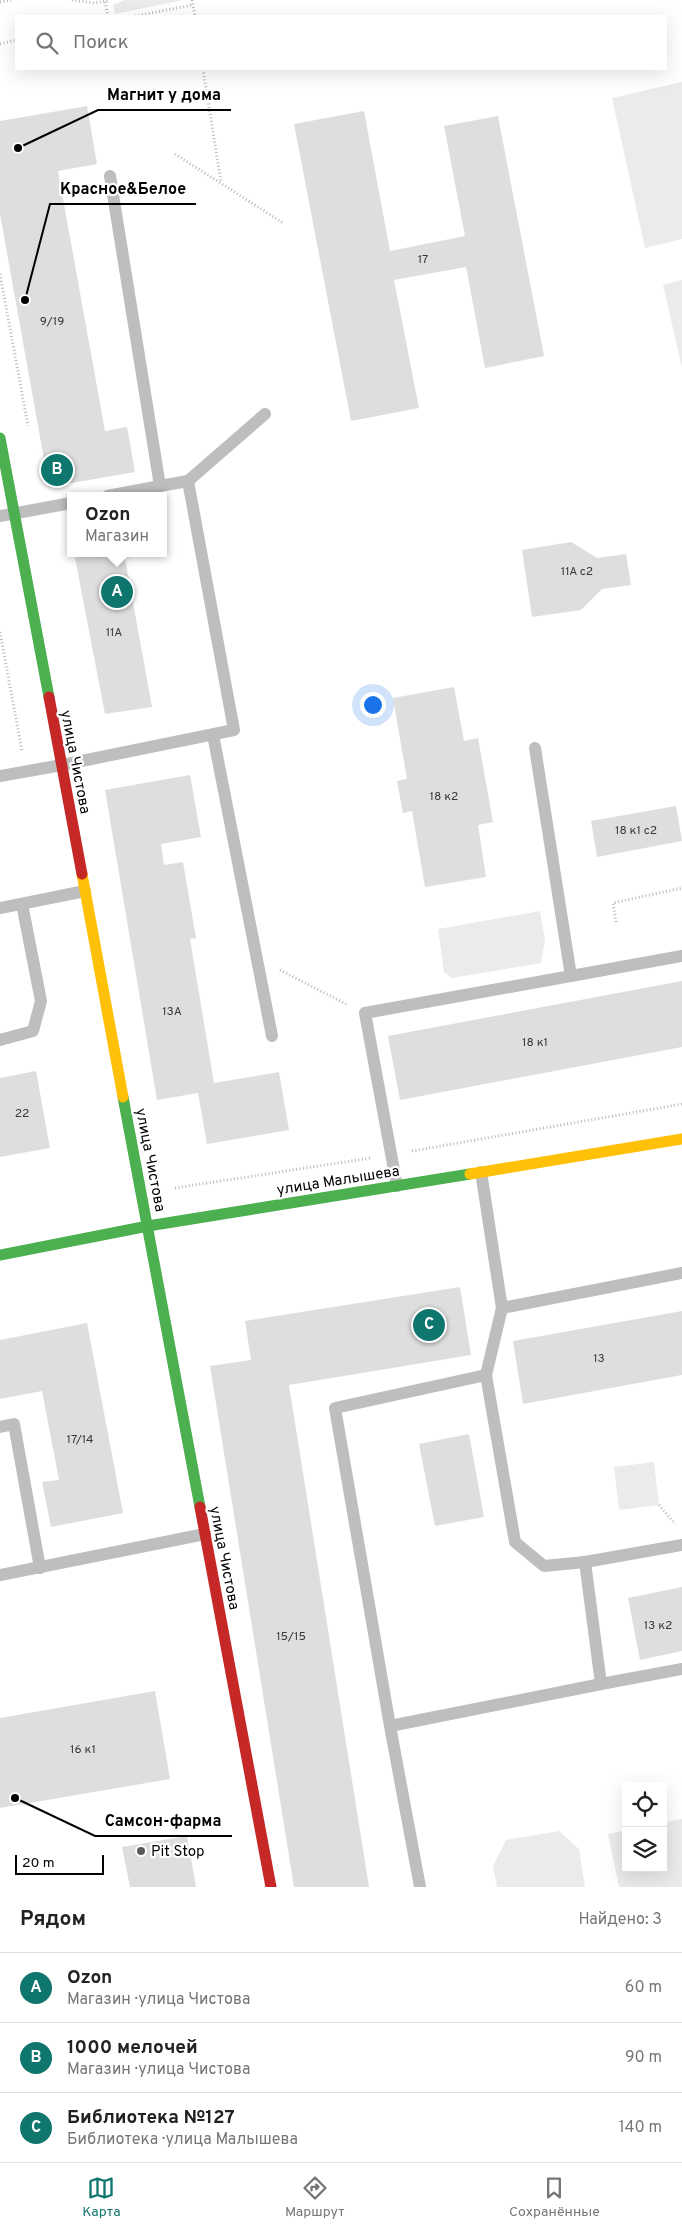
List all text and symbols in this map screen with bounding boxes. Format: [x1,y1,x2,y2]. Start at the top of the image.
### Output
search box [15,15,667,70]
icon: search [33,29,61,57]
text: Поиск [73,31,129,55]
callout: Магнит у дома [98,79,231,110]
text: Магнит у дома [107,86,221,106]
callout: Красное&Белое [50,173,196,204]
text: Красное&Белое [60,180,186,200]
house number: 17 [418,252,428,268]
house number: 9/19 [40,314,64,330]
pin: B [41,451,73,489]
popup [67,492,167,557]
text: Ozon [85,503,130,527]
text: Магазин [85,527,149,547]
house number: 11А с2 [561,564,593,580]
pin: A [101,573,133,611]
house number: 11А [106,625,122,641]
your location [360,692,386,718]
street label: улица Чистова [55,709,94,816]
house number: 18 к2 [430,789,458,805]
house number: 18 к1 с2 [615,823,657,839]
house number: 13А [162,1004,182,1020]
house number: 18 к1 [522,1035,548,1051]
house number: 22 [15,1106,29,1122]
street label: улица Чистова [130,1107,169,1214]
street label: улица Малышева [275,1162,401,1201]
pin: C [413,1306,445,1344]
house number: 13 [593,1351,605,1367]
house number: 17/14 [67,1432,93,1448]
street label: улица Чистова [204,1505,243,1612]
house number: 13 к2 [644,1618,672,1634]
house number: 15/15 [276,1629,306,1645]
house number: 16 к1 [70,1742,96,1758]
map controls [622,1782,667,1872]
button: locate [622,1782,667,1827]
callout: Самсон-фарма [95,1805,232,1836]
text: Самсон-фарма [105,1812,221,1832]
button: layers [622,1827,667,1872]
place label: Pit Stop [151,1843,205,1862]
marker: Pit Stop [135,1845,147,1857]
scale bar [15,1852,104,1875]
text: 20 m [22,1855,55,1872]
text: Рядом [20,1906,86,1933]
text: Найдено: 3 [578,1910,662,1930]
text: Ozon [67,1966,112,1990]
text: A [30,1978,42,1998]
text: 60 m [625,1978,662,1998]
text: Магазин · улица Чистова [67,1990,251,2010]
text: 1000 мелочей [67,2036,198,2060]
text: B [30,2048,42,2068]
text: 90 m [625,2048,662,2068]
text: Магазин · улица Чистова [67,2060,251,2080]
text: Библиотека №127 [67,2106,235,2130]
text: C [31,2118,41,2138]
text: 140 m [619,2118,662,2138]
text: Библиотека · улица Малышева [67,2130,298,2150]
tab: Карта [82,2174,121,2221]
tab: Маршрут [285,2174,345,2221]
tab: Сохранённые [509,2174,600,2221]

